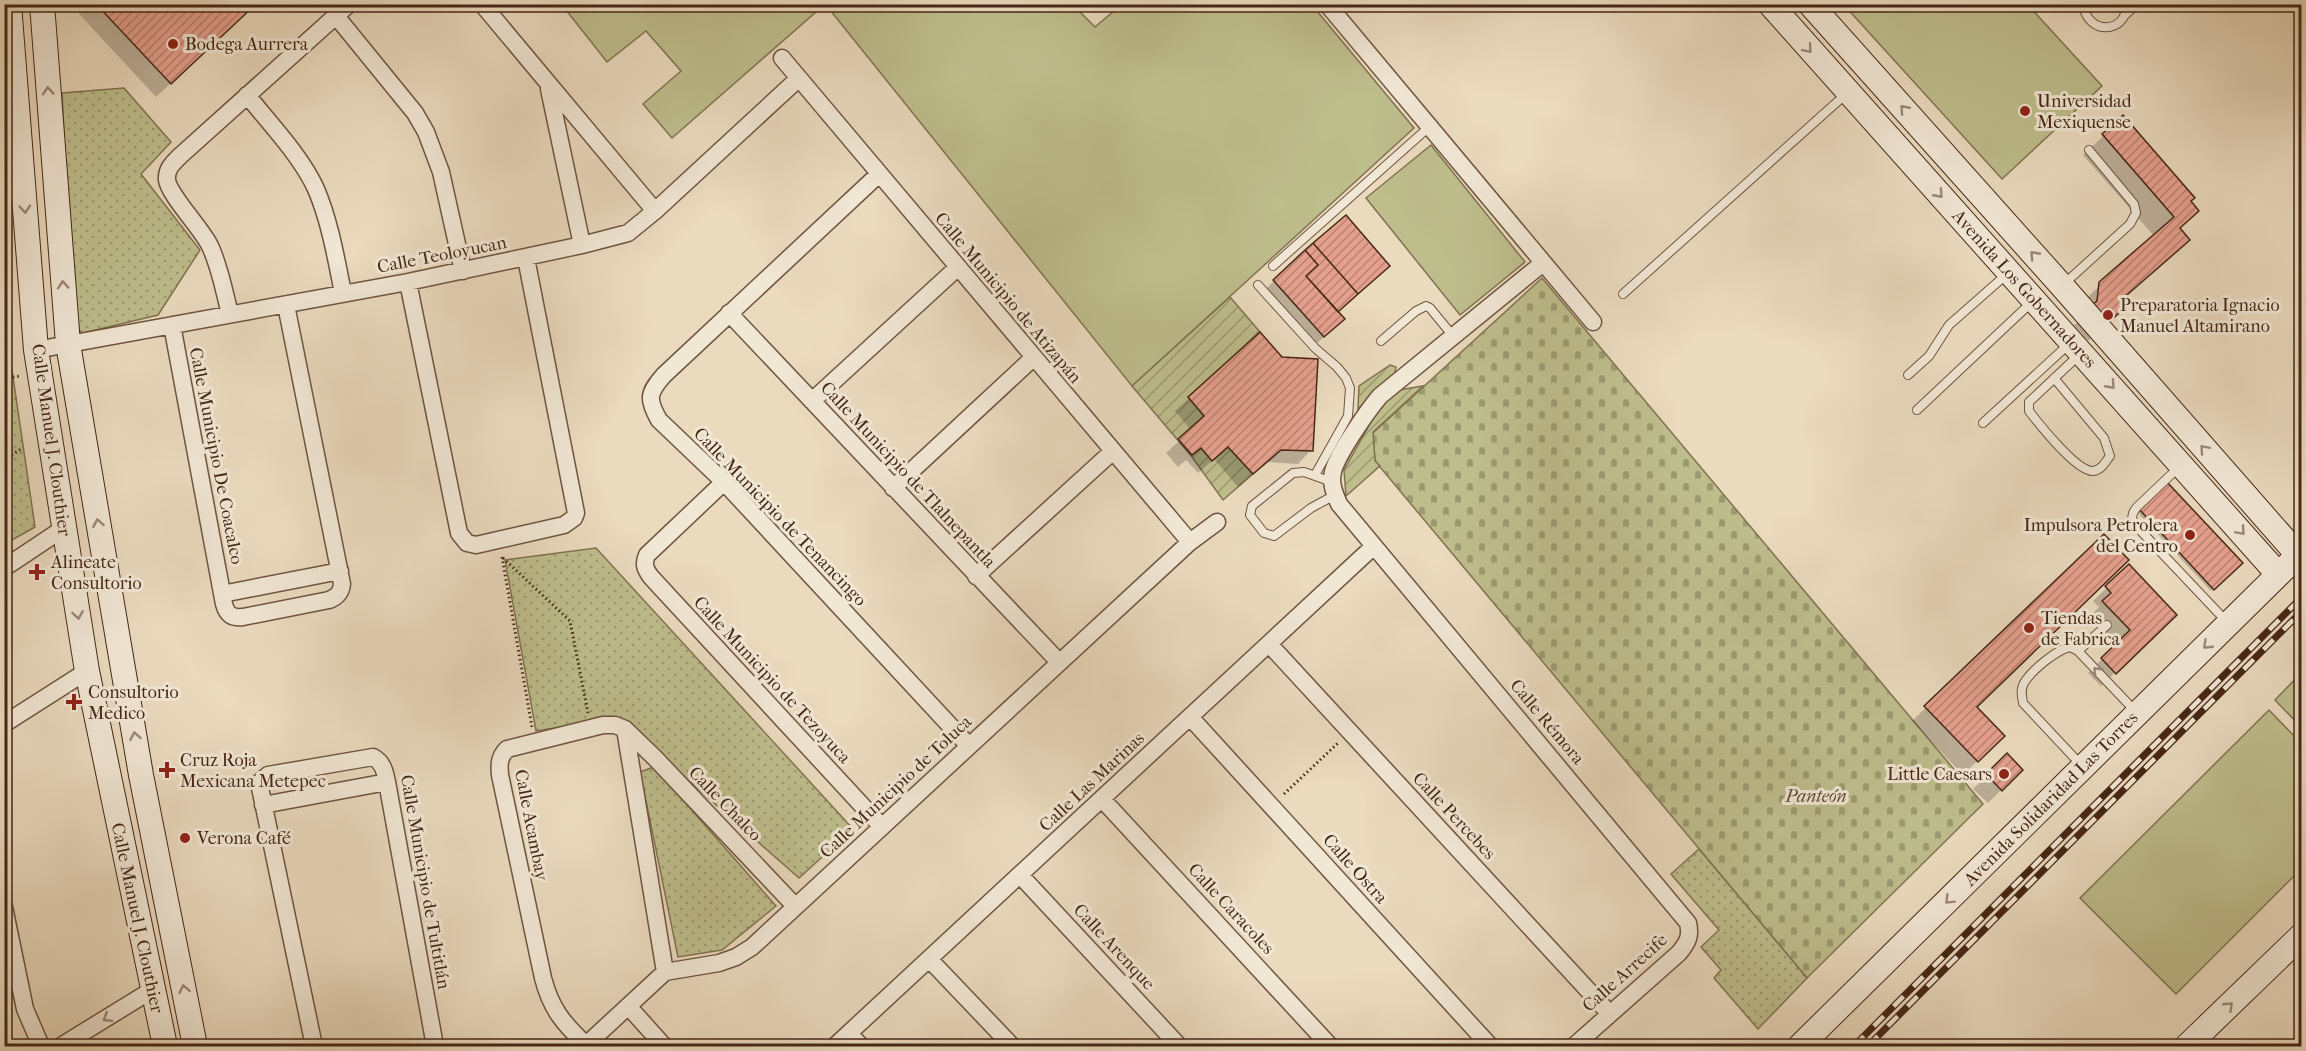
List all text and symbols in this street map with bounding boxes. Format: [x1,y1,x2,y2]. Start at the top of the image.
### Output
place label: Bodega Aurrera [185,34,309,55]
marker: Bodega Aurrera [166,37,180,51]
one-way arrow [1801,42,1812,52]
one-way arrow [42,86,55,95]
place label: Universidad Mexiquense [2037,91,2132,133]
marker: Universidad Mexiquense [2018,104,2032,118]
one-way arrow [1900,106,1911,116]
one-way arrow [1931,186,1942,197]
one-way arrow [18,205,31,214]
street label: Avenida Los Gobernadores [1947,205,2101,373]
street label: Calle Municipio de Atizapán [930,208,1086,388]
street label: Calle Teoloyucan [376,232,509,278]
one-way arrow [2030,251,2041,261]
one-way arrow [57,281,70,290]
place label: Preparatoria Ignacio Manuel Altamirano [2120,295,2280,337]
marker: Preparatoria Ignacio Manuel Altamirano [2101,308,2115,322]
street label: Calle Manuel J. Clouthier [27,343,75,538]
street label: Calle Municipio De Coacalco [185,346,247,566]
street label: Calle Municipio de Tlalnepantla [816,378,1000,573]
one-way arrow [2104,379,2115,389]
street label: Calle Municipio de Tenancingo [689,423,871,611]
one-way arrow [2200,445,2211,456]
place label: Impulsora Petrolera del Centro [2024,515,2179,557]
one-way arrow [93,518,105,528]
one-way arrow [2234,524,2245,535]
marker: Impulsora Petrolera del Centro [2183,528,2197,542]
place label: Alineate Consultorio [50,552,142,594]
marker: Alineate Consultorio [28,563,46,581]
street label: Calle Municipio de Tezoyuca [689,592,855,768]
place label: Tiendas de Fabrica [2041,608,2121,650]
one-way arrow [71,610,84,620]
marker: Tiendas de Fabrica [2022,621,2036,635]
one-way arrow [2203,637,2214,648]
one-way arrow [2093,667,2104,678]
street label: Calle Rémora [1505,675,1589,769]
place label: Consultorio Medico [88,682,179,724]
marker: Consultorio Medico [65,693,83,711]
street label: Avenida Solidaridad Las Torres [1959,707,2143,891]
street label: Calle Municipio de Toluca [816,711,977,863]
street label: Calle Las Marinas [1035,728,1149,836]
one-way arrow [129,731,141,741]
place label: Cruz Roja Mexicana Metepec [180,750,326,792]
marker: Cruz Roja Mexicana Metepec [158,761,176,779]
street label: Calle Chalco [684,762,766,846]
place label: Little Caesars [1887,764,1992,785]
marker: Little Caesars [1997,767,2011,781]
street label: Calle Acambay [510,768,552,884]
street label: Calle Percebes [1408,768,1500,864]
street label: Calle Municipio de Tultitlán [396,773,454,991]
park label: Panteón [1784,786,1847,807]
street label: Calle Manuel J. Clouthier [107,821,167,1015]
place label: Verona Café [196,828,291,849]
street label: Calle Ostra [1318,830,1392,909]
marker: Verona Café [178,831,192,845]
street label: Calle Caracoles [1184,859,1279,959]
one-way arrow [1945,893,1955,904]
street label: Calle Arenque [1069,900,1159,994]
street label: Calle Arrecife [1578,929,1672,1016]
one-way arrow [178,984,191,994]
one-way arrow [2221,1002,2232,1013]
one-way arrow [103,1011,113,1023]

